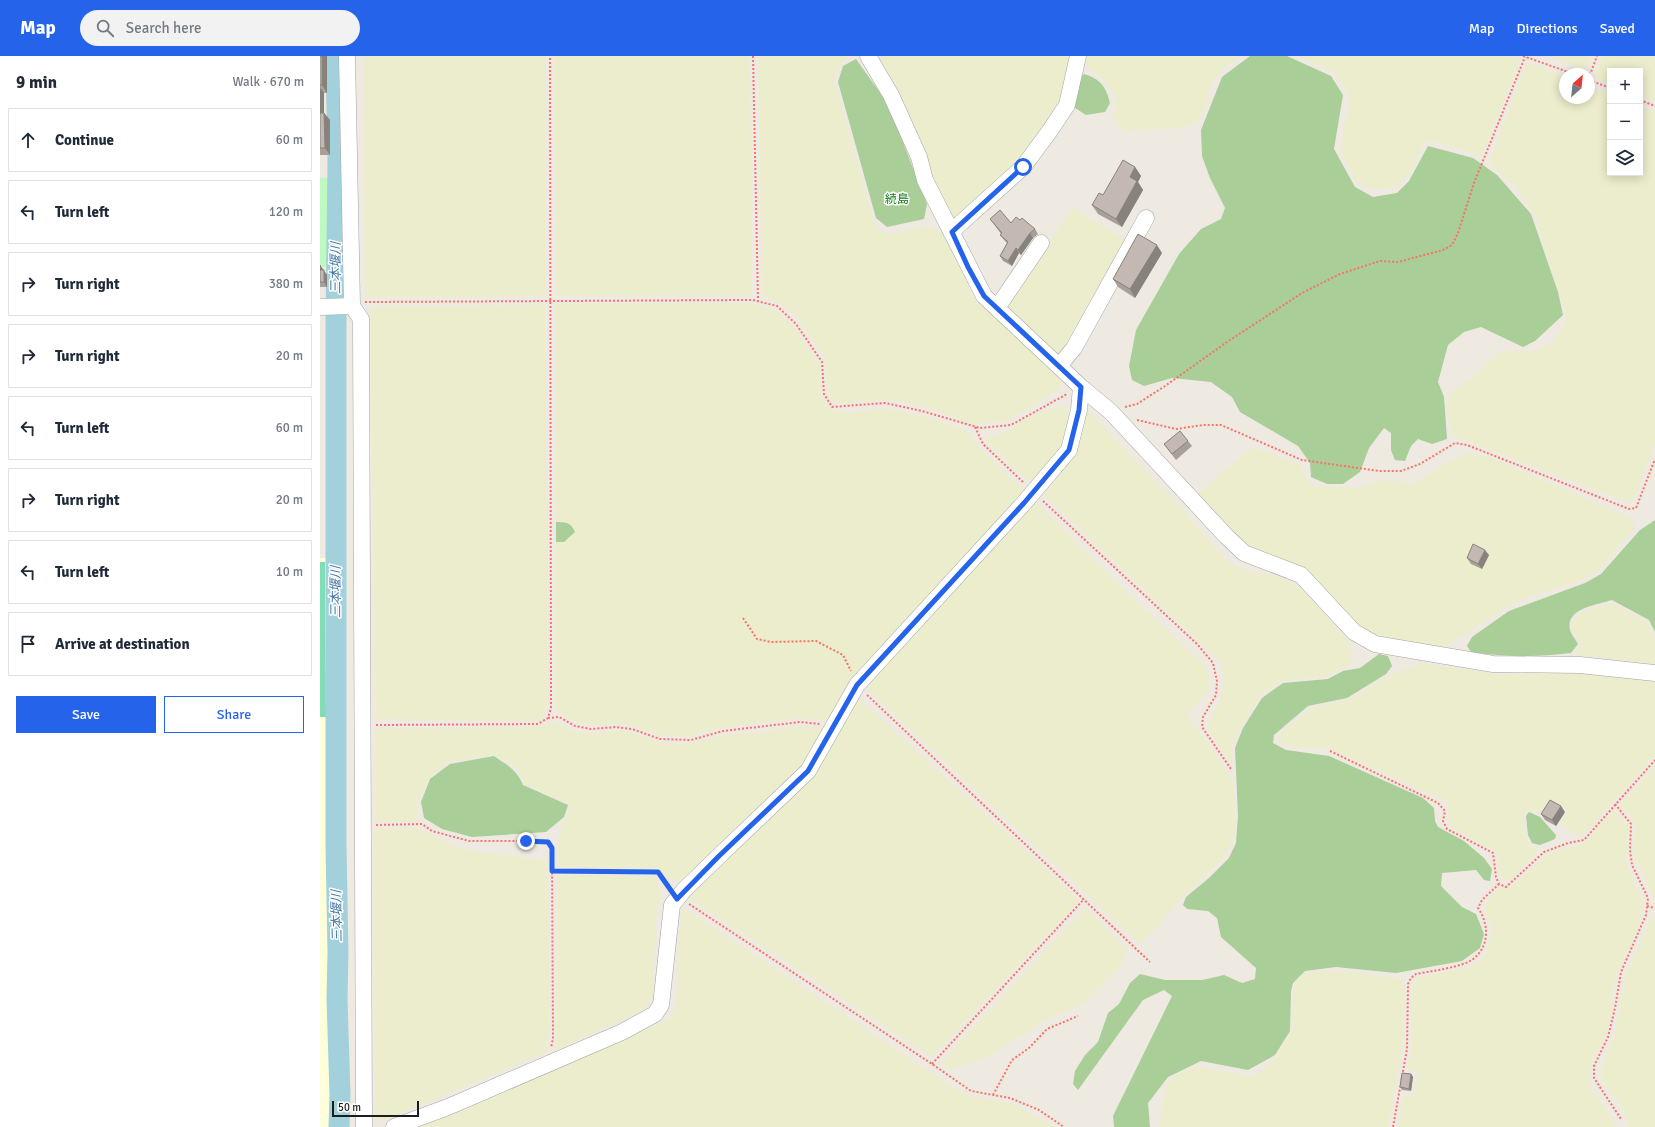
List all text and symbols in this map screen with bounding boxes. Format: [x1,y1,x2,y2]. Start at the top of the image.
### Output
search box [80,10,360,46]
text: Map [20,16,56,40]
icon: search [94,17,116,39]
text: Search here [126,19,201,37]
text: Map [1469,20,1495,37]
text: Directions [1517,20,1578,37]
text: Saved [1600,20,1635,37]
north arrow [1559,68,1595,104]
map controls [1607,68,1643,176]
button: + [1607,68,1643,104]
text: 9 min [16,72,57,93]
text: Walk · 670 m [233,74,304,90]
button: − [1607,104,1643,140]
icon: ahead [17,129,39,151]
text: Continue [55,131,114,149]
text: 60 m [276,132,303,148]
button: layers [1607,140,1643,176]
route start [1014,158,1032,176]
park label: 続島 [885,192,909,207]
icon: left [17,201,39,223]
text: Turn left [55,203,109,221]
text: 120 m [269,204,303,220]
water label: 三本堰川 [328,240,344,294]
icon: right [17,273,39,295]
text: Turn right [55,275,120,293]
text: 380 m [269,276,303,292]
icon: right [17,345,39,367]
text: Turn right [55,347,120,365]
text: 20 m [276,348,303,364]
icon: left [17,417,39,439]
text: Turn left [55,419,109,437]
text: 60 m [276,420,303,436]
icon: right [17,489,39,511]
text: Turn right [55,491,120,509]
text: 20 m [276,492,303,508]
icon: left [17,561,39,583]
text: Turn left [55,563,109,581]
text: 10 m [276,564,303,580]
water label: 三本堰川 [328,564,344,618]
icon: arrive [17,633,39,655]
text: Arrive at destination [55,635,190,653]
button: Save [16,696,156,733]
button: Share [164,696,304,733]
route end [517,832,535,850]
water label: 三本堰川 [329,888,345,942]
scale bar [332,1099,419,1118]
text: 50 m [338,1101,361,1114]

